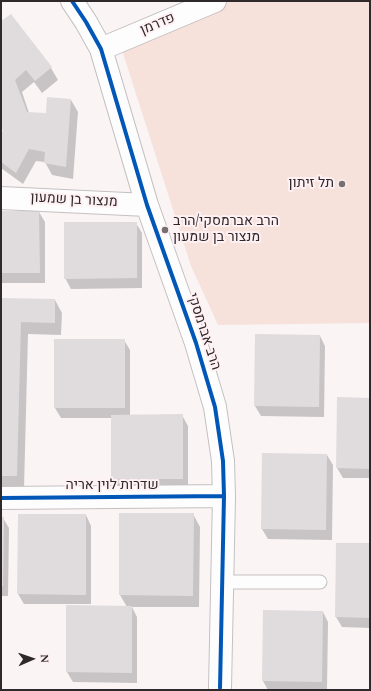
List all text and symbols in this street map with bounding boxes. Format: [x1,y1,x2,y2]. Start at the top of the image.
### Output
street label: פדרמן [138,10,178,40]
place label: תל זיתון [288,176,334,192]
marker: תל זיתון [337,179,347,189]
street label: מנצור בן שמעון [30,190,118,212]
place label: הרב אברמסקי/הרב מנצור בן שמעון [173,214,279,246]
marker: הרב אברמסקי/הרב מנצור בן שמעון [160,225,170,235]
street label: הרב אברמסקי [183,291,223,373]
street label: שדרות לוין אריה [65,478,159,494]
north arrow [12,639,52,679]
text: N [36,654,53,663]

